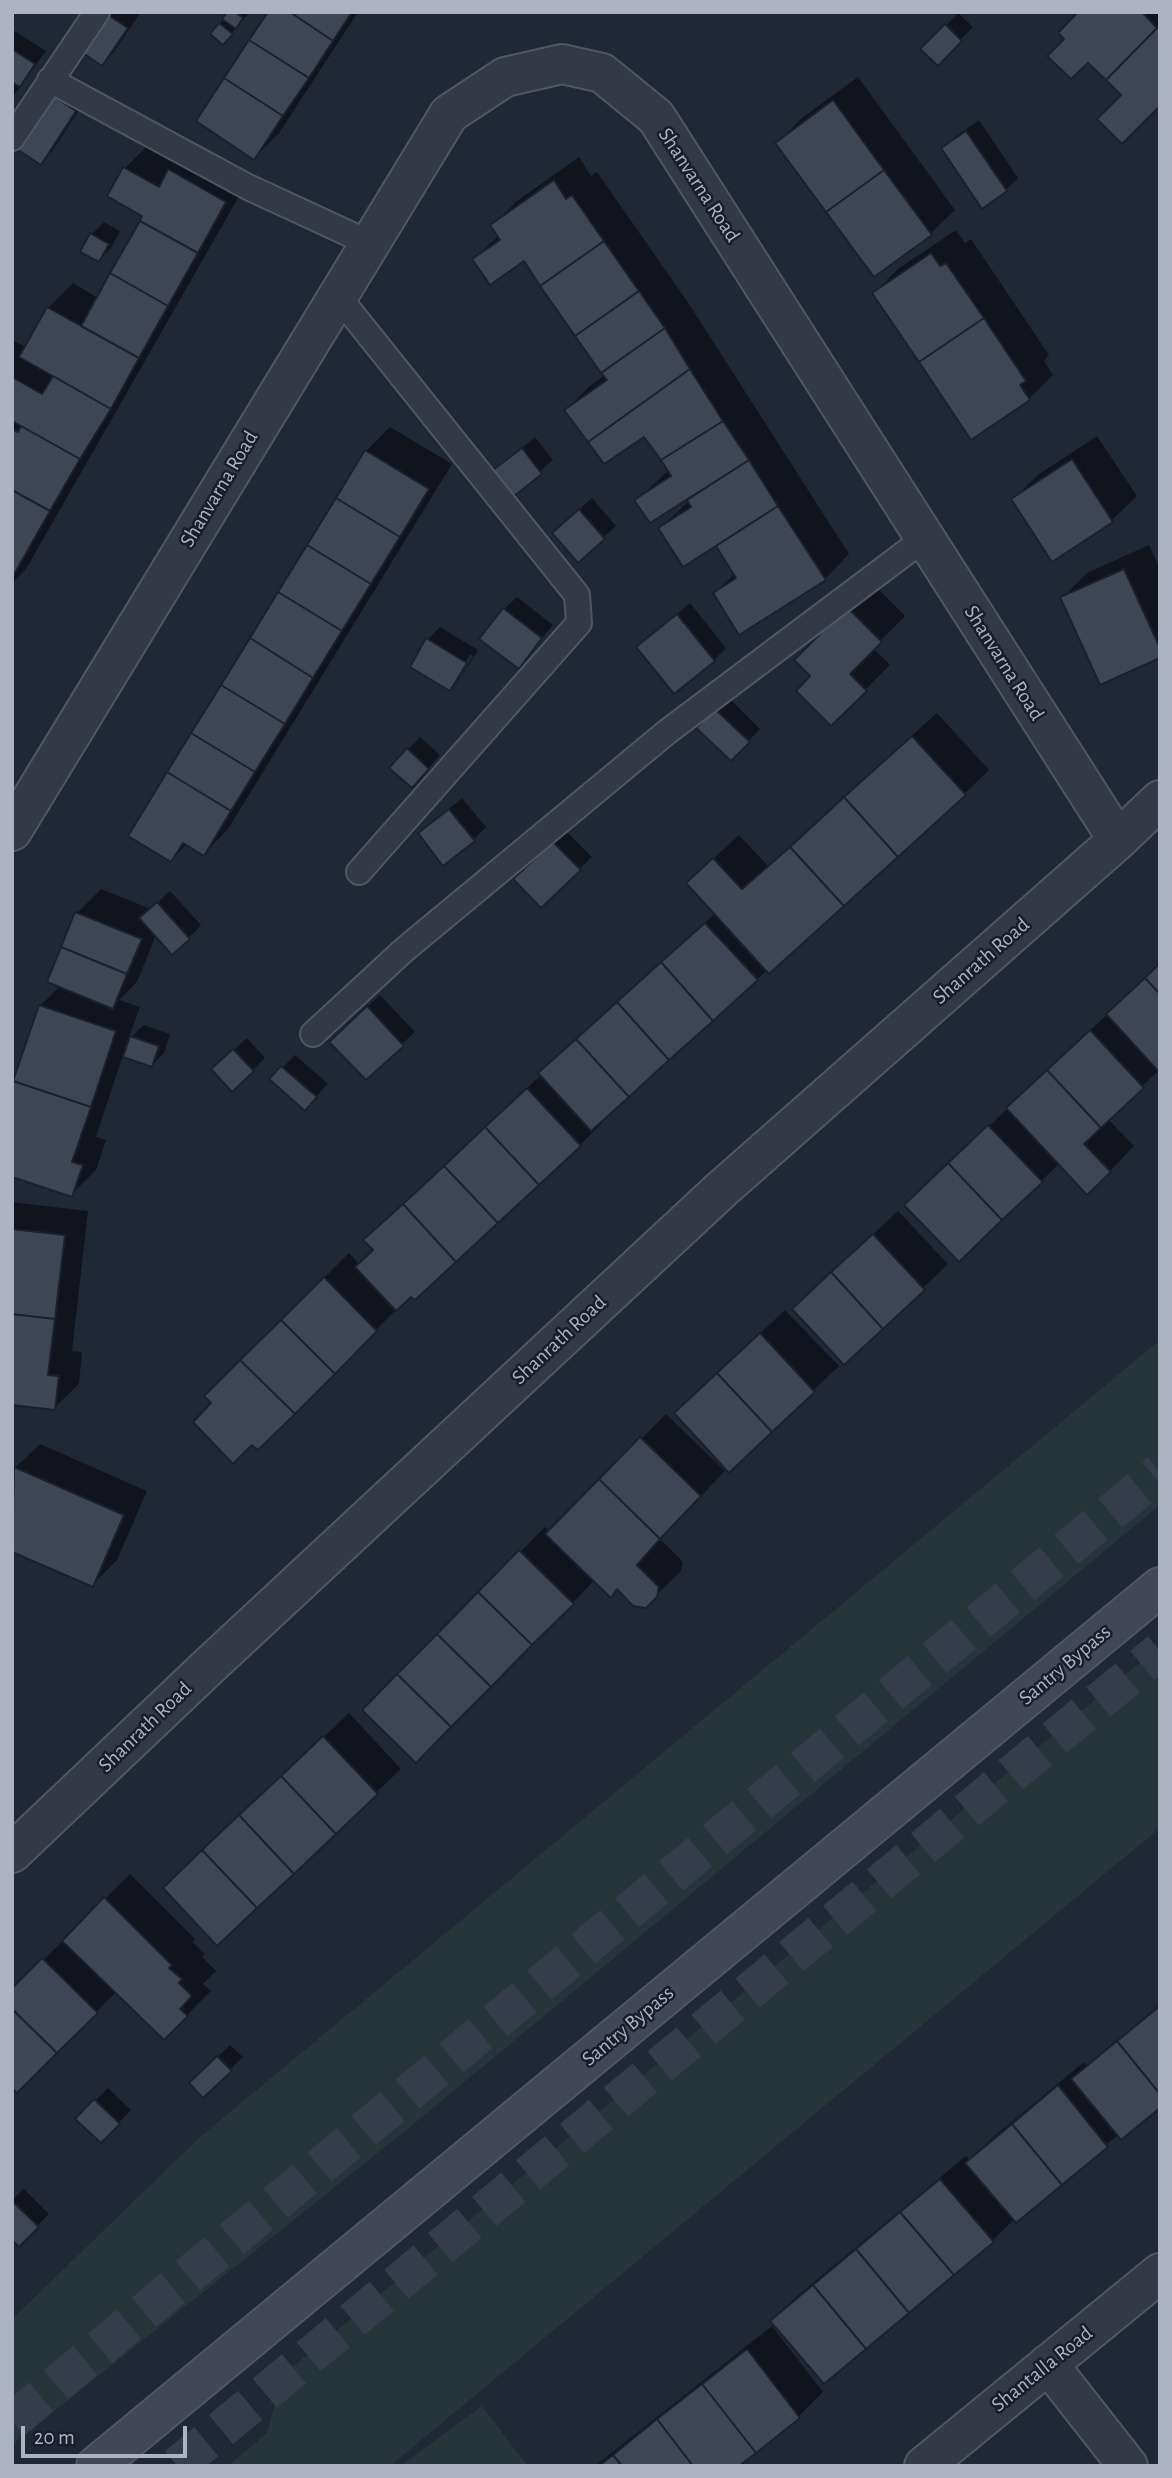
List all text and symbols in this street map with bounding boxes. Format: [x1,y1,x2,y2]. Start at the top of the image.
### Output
street label: Shanvarna Road [653,123,745,247]
street label: Shanvarna Road [174,426,264,552]
street label: Shanvarna Road [959,601,1049,725]
street label: Shanrath Road [928,912,1034,1010]
street label: Shanrath Road [507,1290,611,1390]
street label: Santry Bypass [1014,1619,1116,1711]
street label: Shanrath Road [93,1676,197,1778]
street label: Santry Bypass [577,1980,679,2072]
street label: Shantalla Road [986,2321,1098,2417]
scale bar [24,2412,191,2456]
text: 20 m [34,2427,75,2448]

